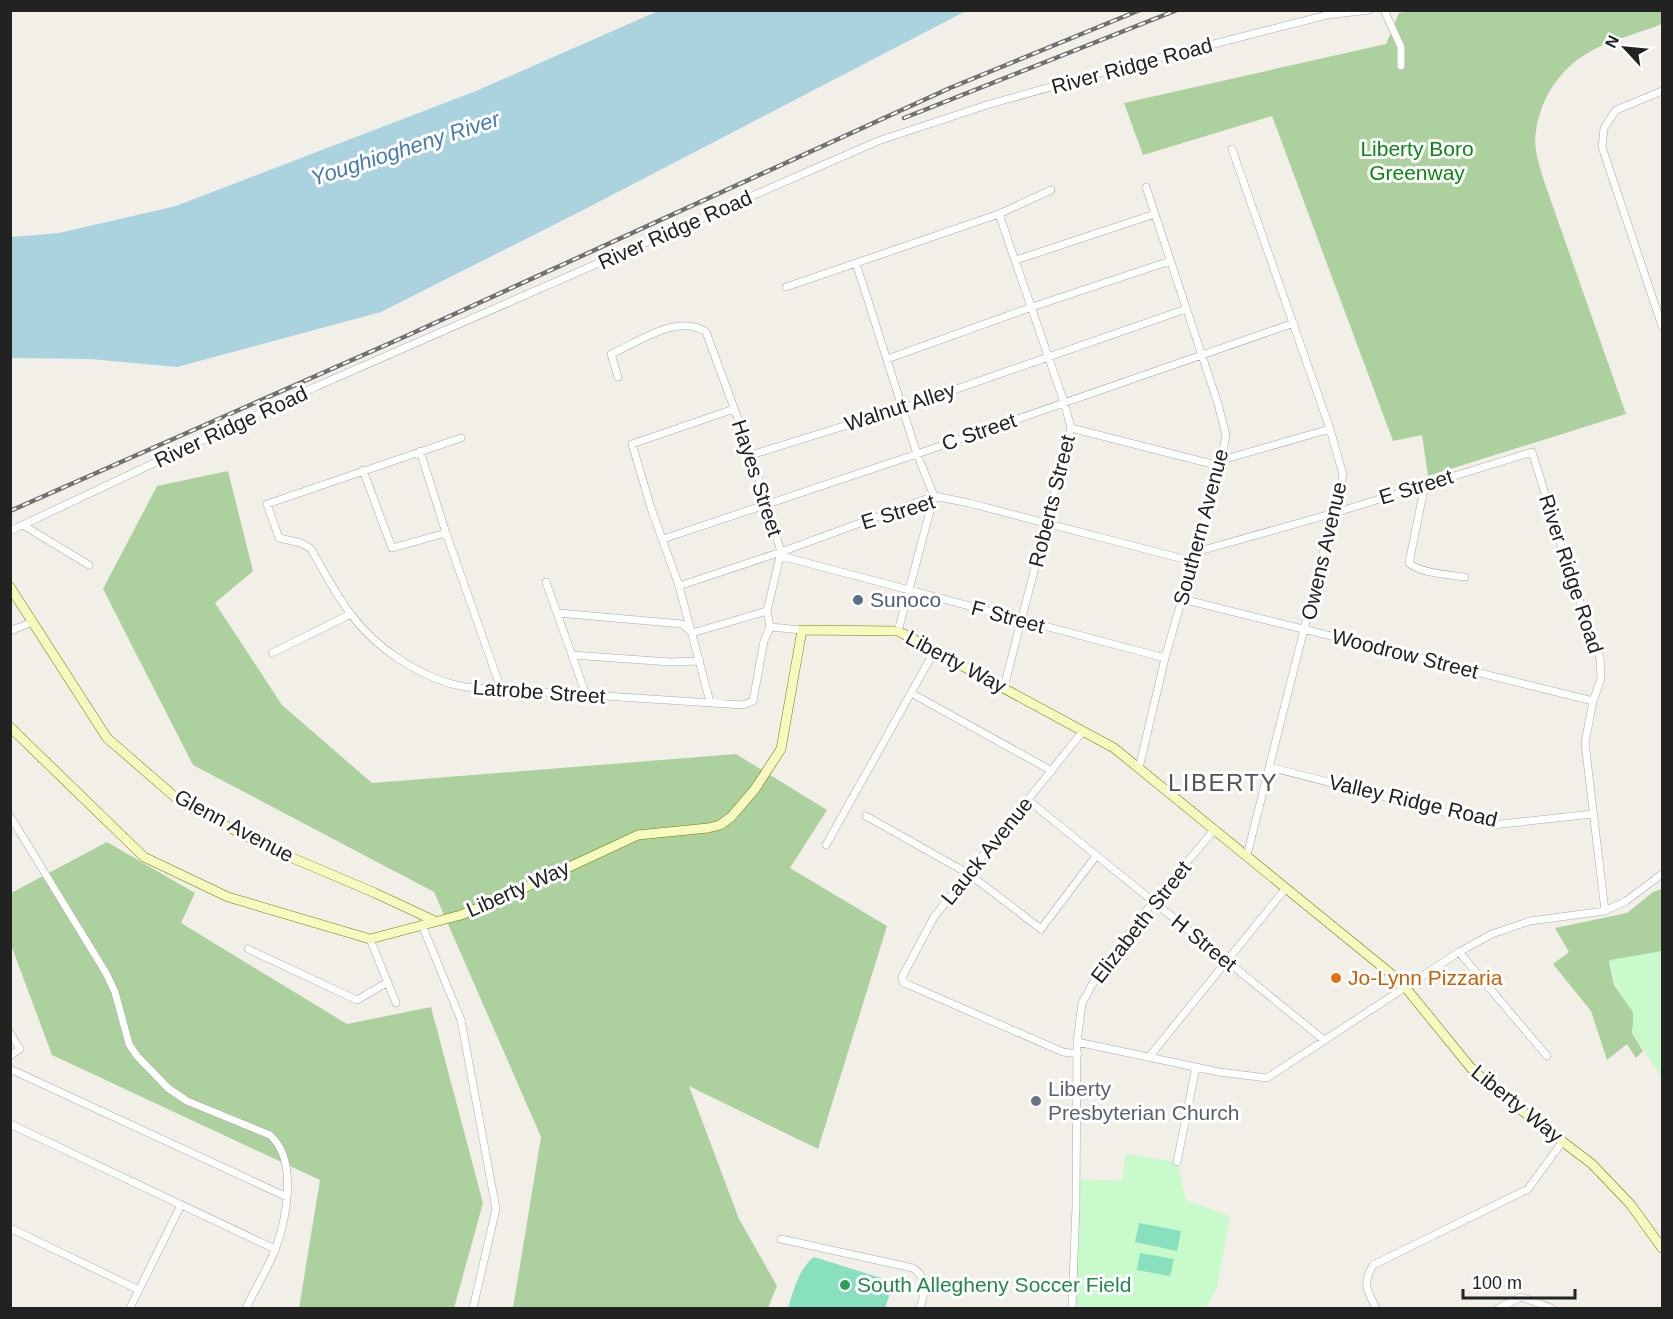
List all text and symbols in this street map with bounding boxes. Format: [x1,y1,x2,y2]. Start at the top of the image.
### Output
north arrow [1595,18,1655,78]
street label: River Ridge Road [1049,33,1215,98]
text: N [1602,33,1622,51]
water label: Youghiogheny River [308,106,504,191]
park label: Liberty Boro Greenway [1360,137,1474,184]
street label: River Ridge Road [594,185,755,274]
street label: Walnut Alley [842,378,958,435]
street label: River Ridge Road [151,381,311,472]
street label: C Street [939,408,1019,455]
street label: Hayes Street [728,417,787,539]
street label: Roberts Street [1024,432,1079,569]
street label: Southern Avenue [1169,446,1232,607]
street label: E Street [1376,464,1456,509]
street label: Owens Avenue [1296,480,1351,622]
street label: E Street [858,489,938,534]
street label: River Ridge Road [1535,491,1608,656]
place label: Sunoco [870,588,941,611]
marker: Sunoco [851,593,865,607]
street label: F Street [969,596,1047,637]
street label: Woodrow Street [1329,624,1481,683]
street label: Liberty Way [902,626,1011,698]
street label: Latrobe Street [472,675,606,708]
district label: LIBERTY [1168,769,1278,796]
street label: Valley Ridge Road [1327,770,1500,831]
street label: Glenn Avenue [171,785,298,867]
street label: Lauck Avenue [936,792,1037,909]
street label: Liberty Way [463,855,573,921]
street label: Elizabeth Street [1086,856,1195,987]
street label: H Street [1167,909,1242,976]
place label: Jo-Lynn Pizzaria [1348,966,1503,989]
marker: Jo-Lynn Pizzaria [1329,971,1343,985]
street label: Liberty Way [1467,1060,1568,1148]
place label: Liberty Presbyterian Church [1048,1077,1239,1124]
marker: Liberty Presbyterian Church [1029,1094,1043,1108]
scale bar [1463,1262,1576,1300]
place label: South Allegheny Soccer Field [857,1273,1131,1296]
text: 100 m [1472,1273,1522,1293]
marker: South Allegheny Soccer Field [838,1278,852,1292]

